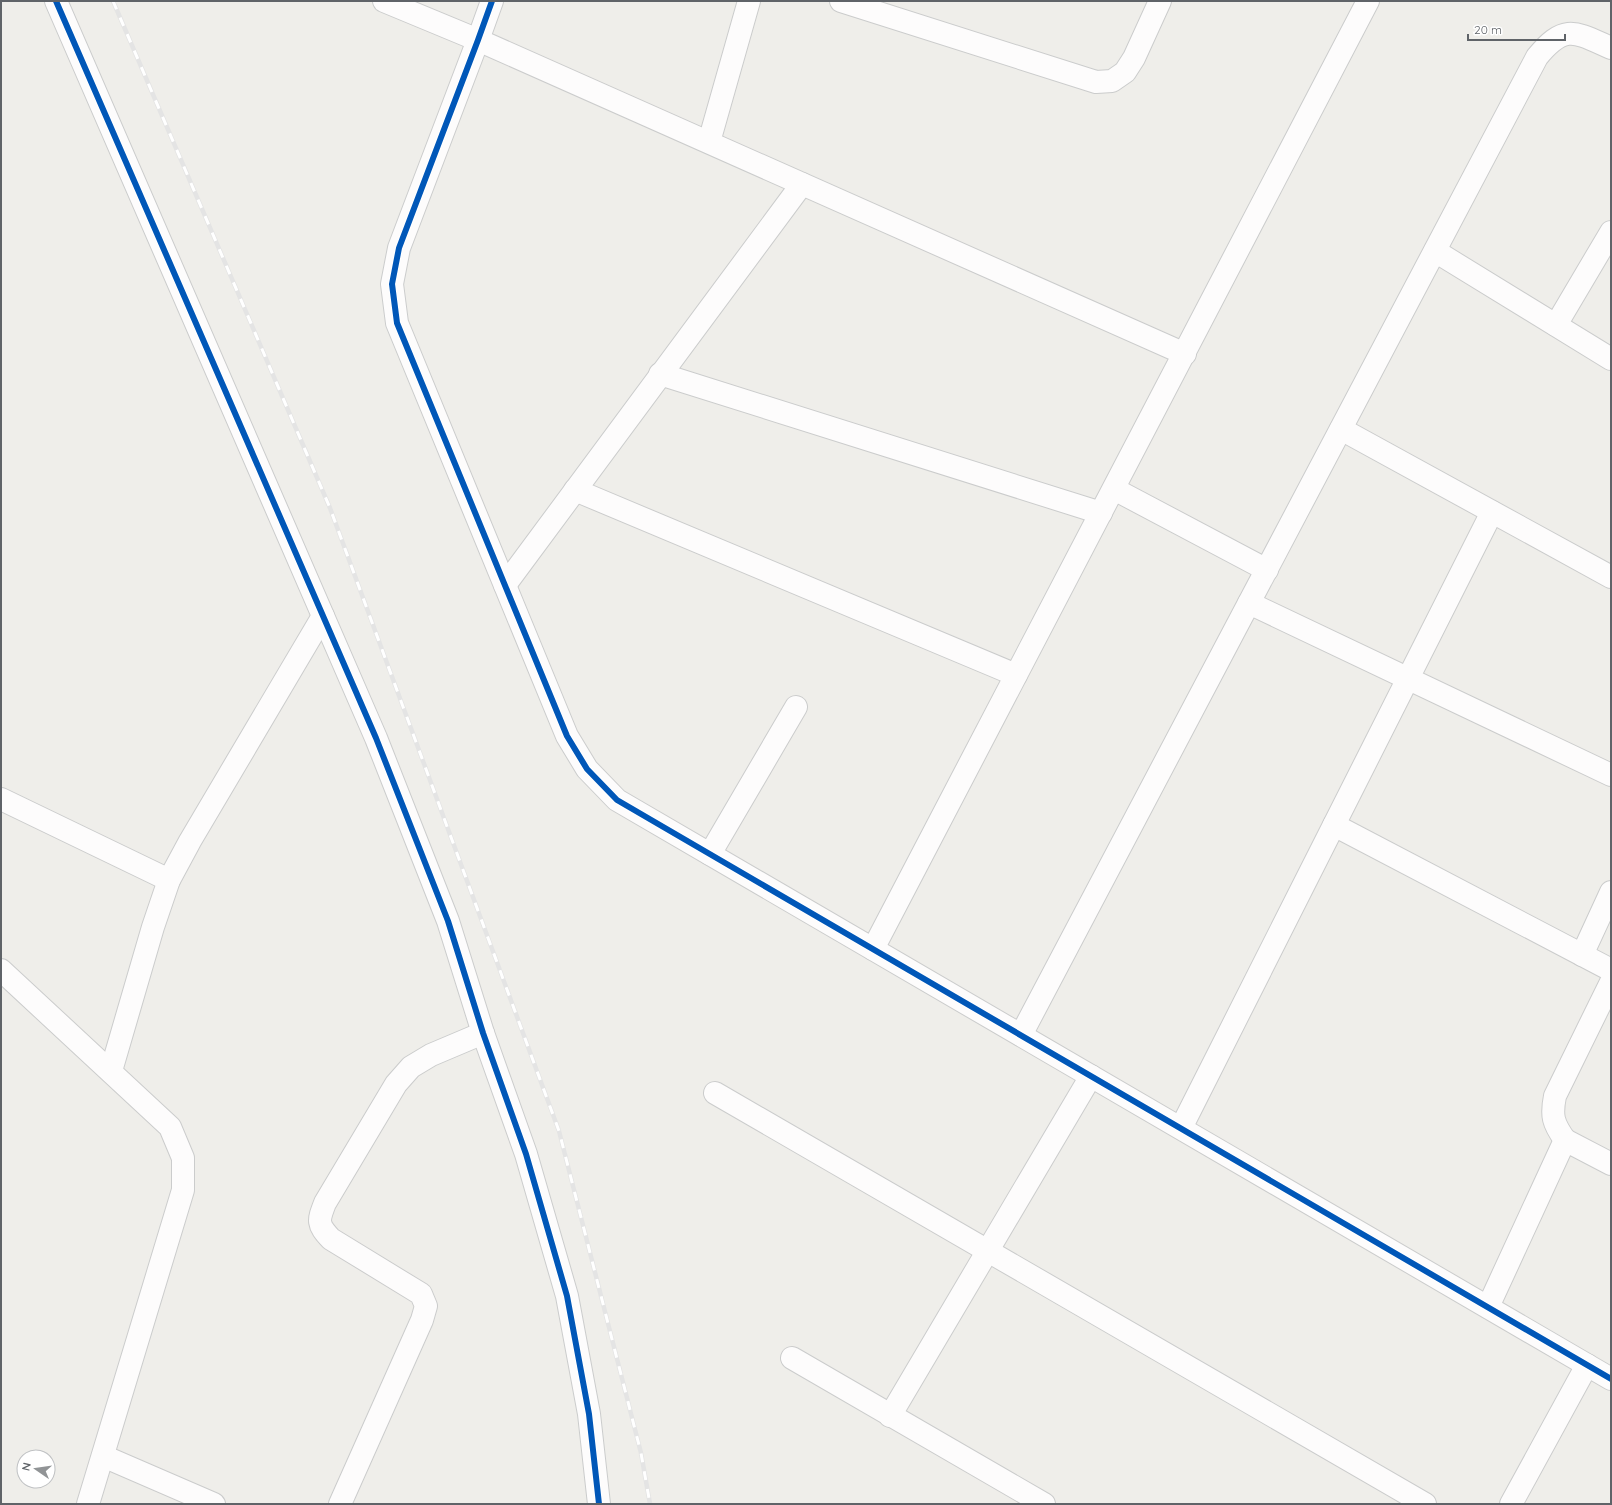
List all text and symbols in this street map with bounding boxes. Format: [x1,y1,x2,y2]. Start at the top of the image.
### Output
scale bar [1468,16,1565,42]
text: 20 m [1474,22,1502,37]
north arrow [16,1449,56,1489]
text: N [19,1461,34,1472]

